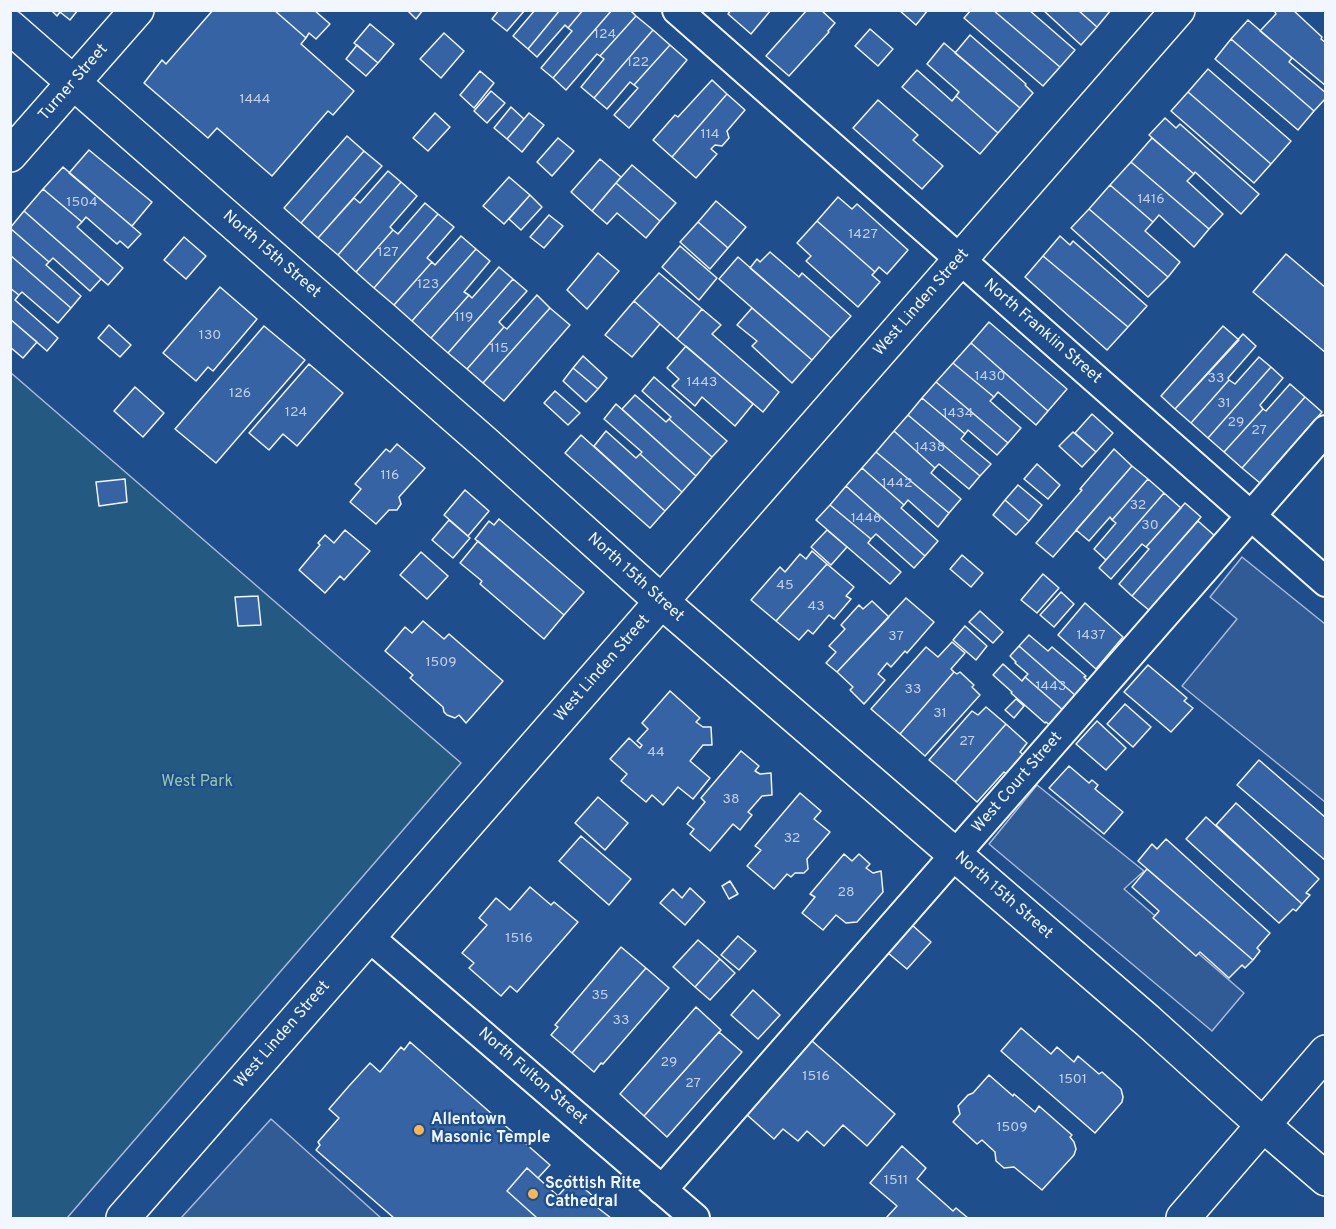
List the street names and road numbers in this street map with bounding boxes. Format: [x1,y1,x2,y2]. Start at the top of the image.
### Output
street label: Turner Street [35,40,113,126]
street label: North 15th Street [218,207,324,303]
street label: West Linden Street [870,246,974,360]
street label: North Franklin Street [979,276,1105,388]
street label: North 15th Street [583,530,687,626]
street label: West Linden Street [551,612,655,726]
street label: West Court Street [969,729,1067,837]
street label: North 15th Street [950,848,1056,944]
street label: West Linden Street [231,978,335,1092]
street label: North Fulton Street [473,1024,591,1130]

